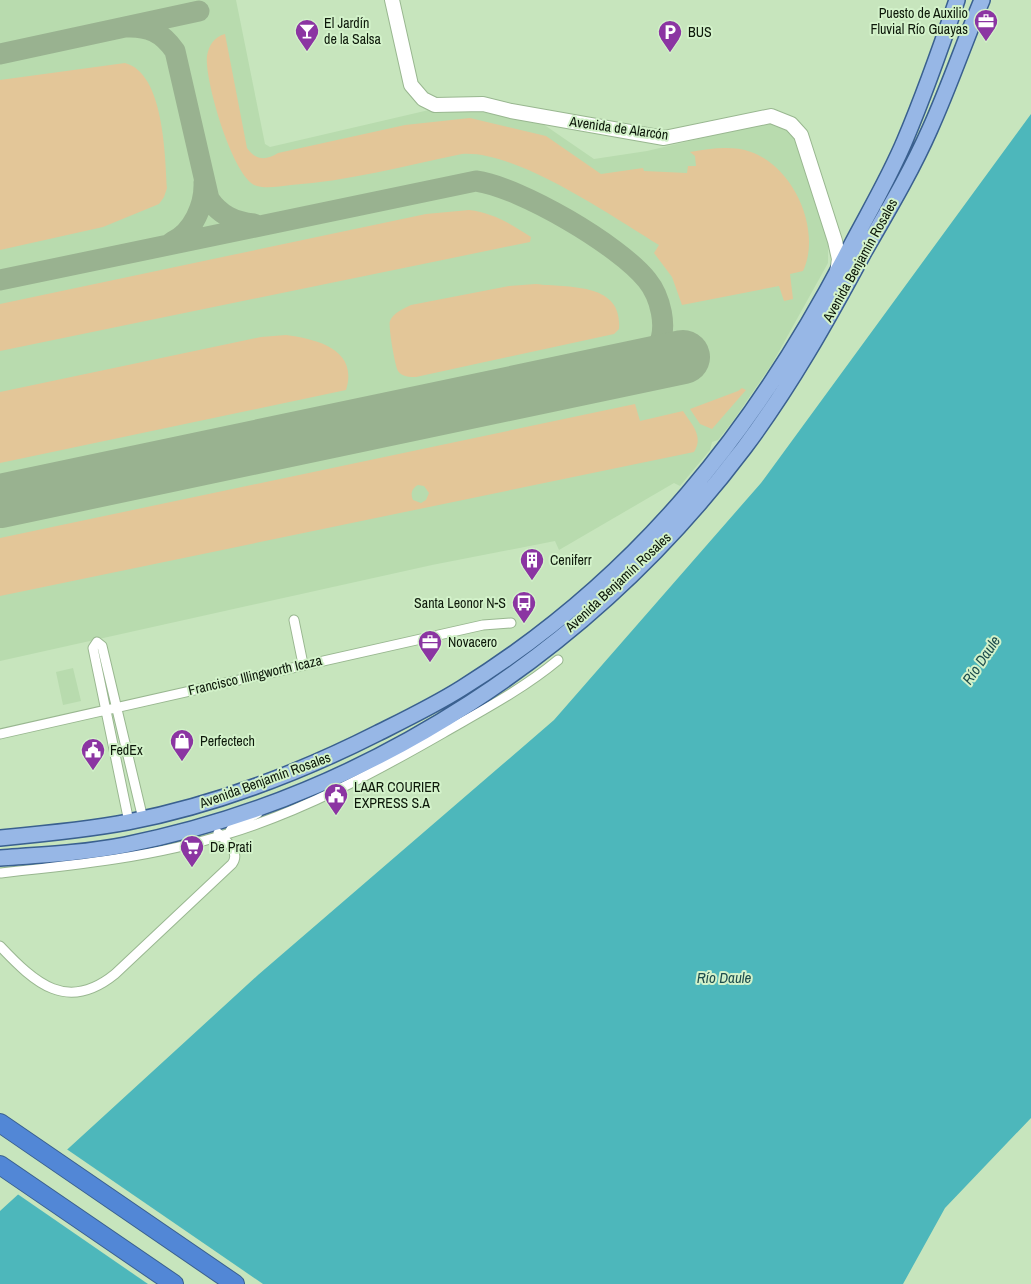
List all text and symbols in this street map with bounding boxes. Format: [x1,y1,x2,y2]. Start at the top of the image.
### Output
place label: Puesto de Auxilio Fluvial Río Guayas [870,4,968,38]
office icon: Puesto de Auxilio Fluvial Río Guayas [973,8,999,42]
place label: El Jardín de la Salsa [324,14,381,48]
bar icon: El Jardín de la Salsa [294,18,320,52]
parking icon: BUS [657,19,683,53]
place label: BUS [688,23,712,41]
street label: Avenida de Alarcón [568,112,669,144]
street label: Avenida Benjamín Rosales [818,195,902,326]
street label: Avenida Benjamín Rosales [561,528,675,636]
building icon: Ceniferr [519,547,545,581]
place label: Ceniferr [550,551,592,569]
bus stop icon: Santa Leonor N-S [511,590,537,624]
place label: Santa Leonor N-S [414,594,506,612]
office icon: Novacero [417,629,443,663]
water label: Río Daule [957,631,1005,689]
place label: Novacero [448,633,497,651]
street label: Francisco Illingworth Icaza [186,651,324,699]
shop icon: Perfectech [169,728,195,762]
place label: Perfectech [200,732,255,750]
public building icon: FedEx [80,737,106,771]
place label: FedEx [110,741,143,759]
street label: Avenida Benjamín Rosales [196,748,333,812]
place label: LAAR COURIER EXPRESS S.A [354,778,440,812]
public building icon: LAAR COURIER EXPRESS S.A [323,782,349,816]
supermarket icon: De Prati [179,834,205,868]
place label: De Prati [210,838,252,856]
water label: Río Daule [697,967,751,988]

